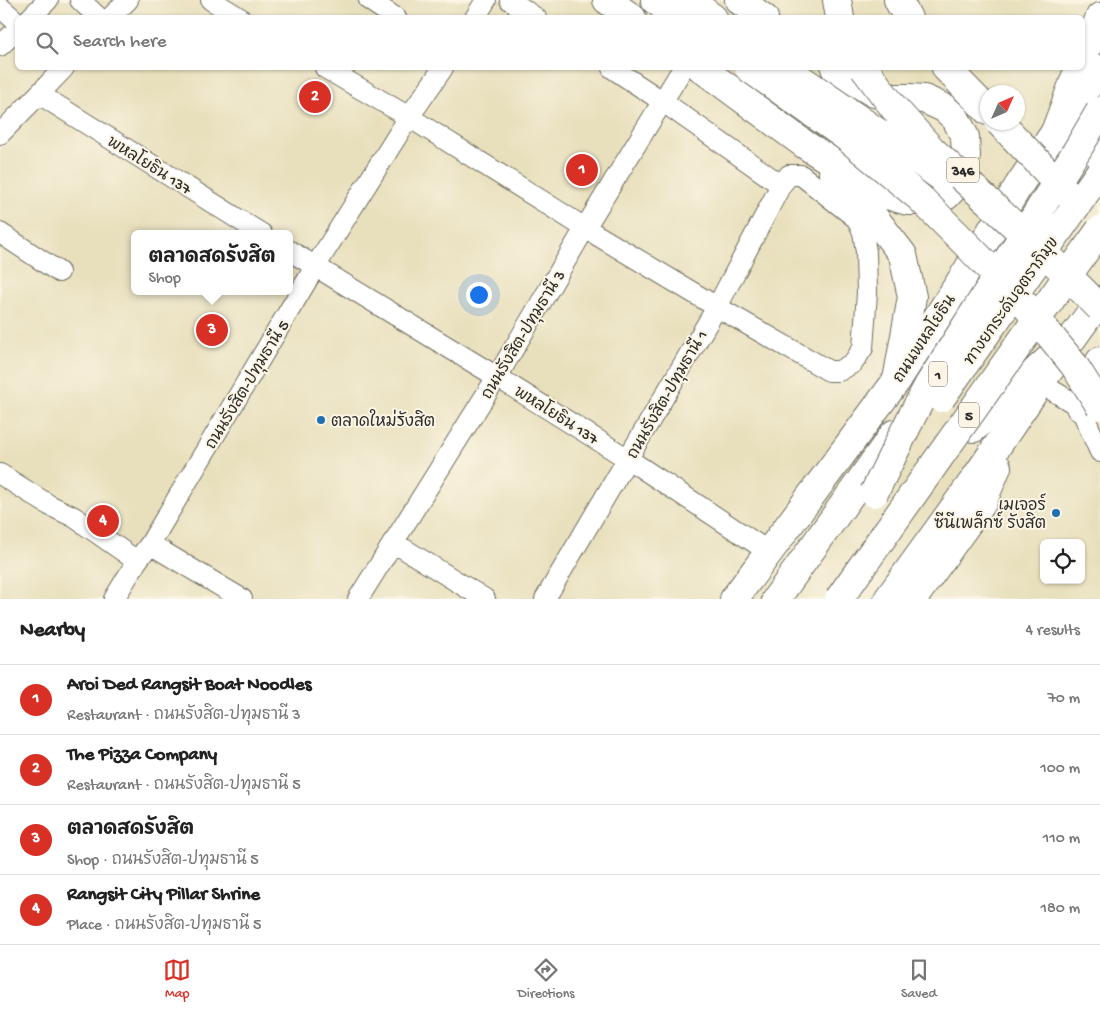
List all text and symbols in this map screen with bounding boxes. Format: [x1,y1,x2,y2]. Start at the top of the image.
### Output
search box [15,15,1085,70]
icon: search [33,29,61,57]
text: Search here [73,31,167,54]
pin: 2 [299,78,331,116]
north arrow [980,85,1025,130]
street label: พหลโยธิน 137 [102,129,197,201]
pin: 1 [566,151,598,189]
road number: 346 [947,158,979,182]
popup [131,230,293,295]
street label: ทางยกระดับอุตราภิมุข [958,232,1064,370]
text: ตลาดสดรังสิต [149,247,275,270]
street label: ถนนรังสิต-ปทุมธานี 3 [476,266,571,404]
text: Shop [149,270,181,289]
your location [466,282,492,308]
street label: ถนนพหลโยธิน [886,289,962,387]
pin: 3 [196,311,228,349]
street label: ถนนรังสิต-ปทุมธานี 5 [200,316,295,454]
street label: ถนนรังสิต-ปทุมธานี 1 [621,326,714,463]
road number: 1 [929,362,947,386]
street label: พหลโยธิน 137 [509,379,604,451]
road number: 5 [959,402,979,428]
place label: ตลาดใหม่รังสิต [331,409,435,433]
marker: ตลาดใหม่รังสิต [315,414,327,426]
place label: เมเจอร์ ซีนีเพล็กซ์ รังสิต [934,493,1046,535]
pin: 4 [87,502,119,540]
marker: เมเจอร์ ซีนีเพล็กซ์ รังสิต [1050,507,1062,519]
map controls [1040,539,1085,584]
button: locate [1040,539,1085,584]
text: Nearby [20,619,85,644]
text: 4 results [1025,622,1080,641]
text: Aroi Ded Rangsit Boat Noodles [67,674,312,697]
text: 1 [33,690,39,709]
text: 70 m [1047,690,1080,709]
text: Restaurant · ถนนรังสิต-ปทุมธานี 3 [67,707,301,726]
text: The Pizza Company [67,744,217,767]
text: 2 [32,760,40,779]
text: 100 m [1040,760,1080,779]
text: Restaurant · ถนนรังสิต-ปทุมธานี 5 [67,777,301,796]
text: ตลาดสดรังสิต [67,819,194,842]
text: 3 [32,830,40,849]
text: 110 m [1043,830,1080,849]
text: Shop · ถนนรังสิต-ปทุมธานี 5 [67,852,259,871]
text: Rangsit City Pillar Shrine [67,884,260,907]
text: 4 [32,900,40,919]
text: 180 m [1041,900,1080,919]
text: Place · ถนนรังสิต-ปทุมธานี 5 [67,917,262,936]
tab: Map [163,956,191,1003]
tab: Directions [518,956,575,1003]
tab: Saved [901,956,937,1003]

